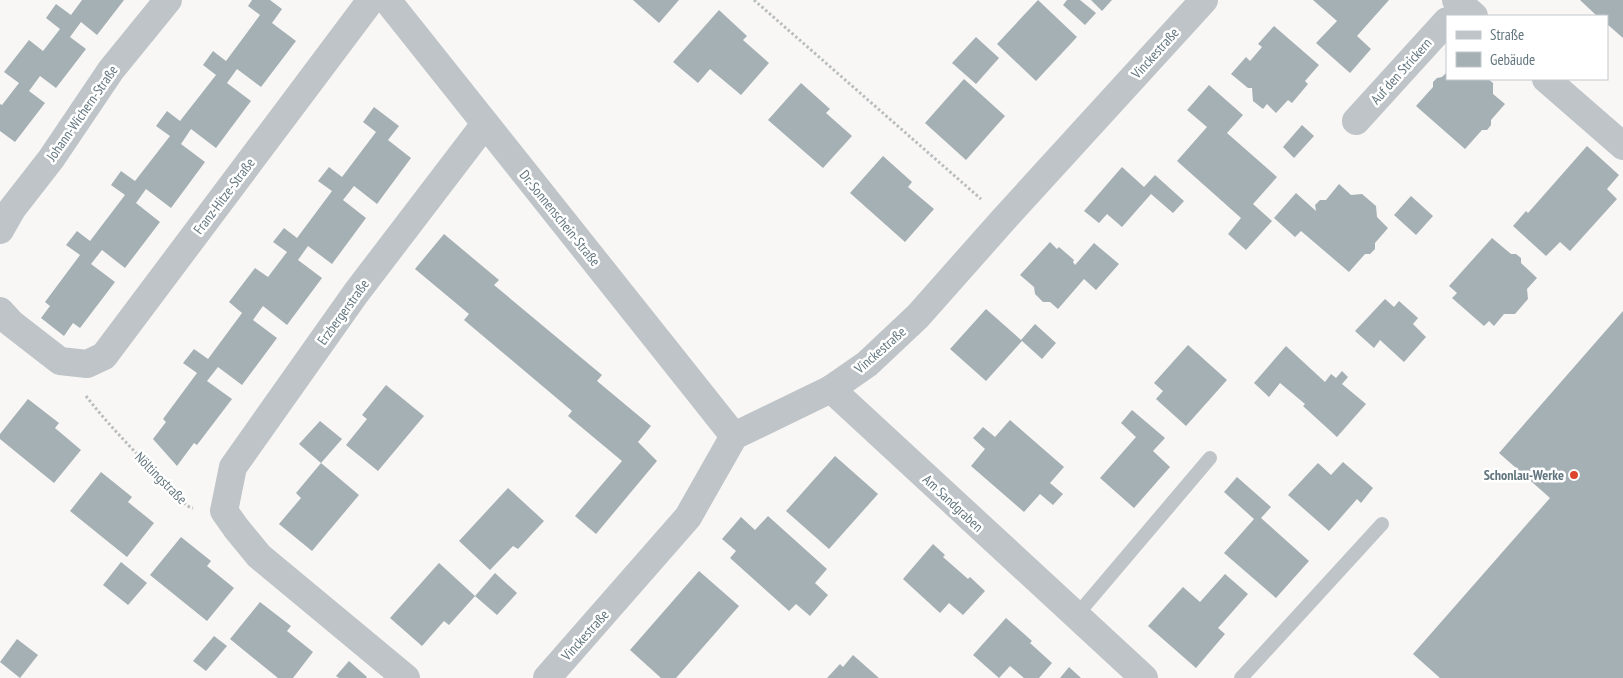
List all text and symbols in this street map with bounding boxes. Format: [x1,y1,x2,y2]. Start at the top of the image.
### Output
legend [1446,15,1608,80]
street label: Vinckestraße [1127,24,1183,83]
text: Straße [1490,25,1524,44]
street label: Auf den Strickern [1367,34,1435,108]
text: Gebäude [1490,50,1535,69]
street label: Johann-Wichern-Straße [42,61,122,165]
street label: Franz-Hitze-Straße [189,154,259,238]
street label: Dr.-Sonnenschein-Straße [516,166,604,270]
street label: Erzbergerstraße [313,275,373,348]
street label: Vinckestraße [850,323,910,378]
street label: Nöltingstraße [131,448,191,508]
place label: Schonlau-Werke [1484,466,1564,484]
marker: Schonlau-Werke [1568,469,1580,481]
street label: Am Sandgraben [919,471,987,535]
street label: Vinckestraße [557,606,613,665]

